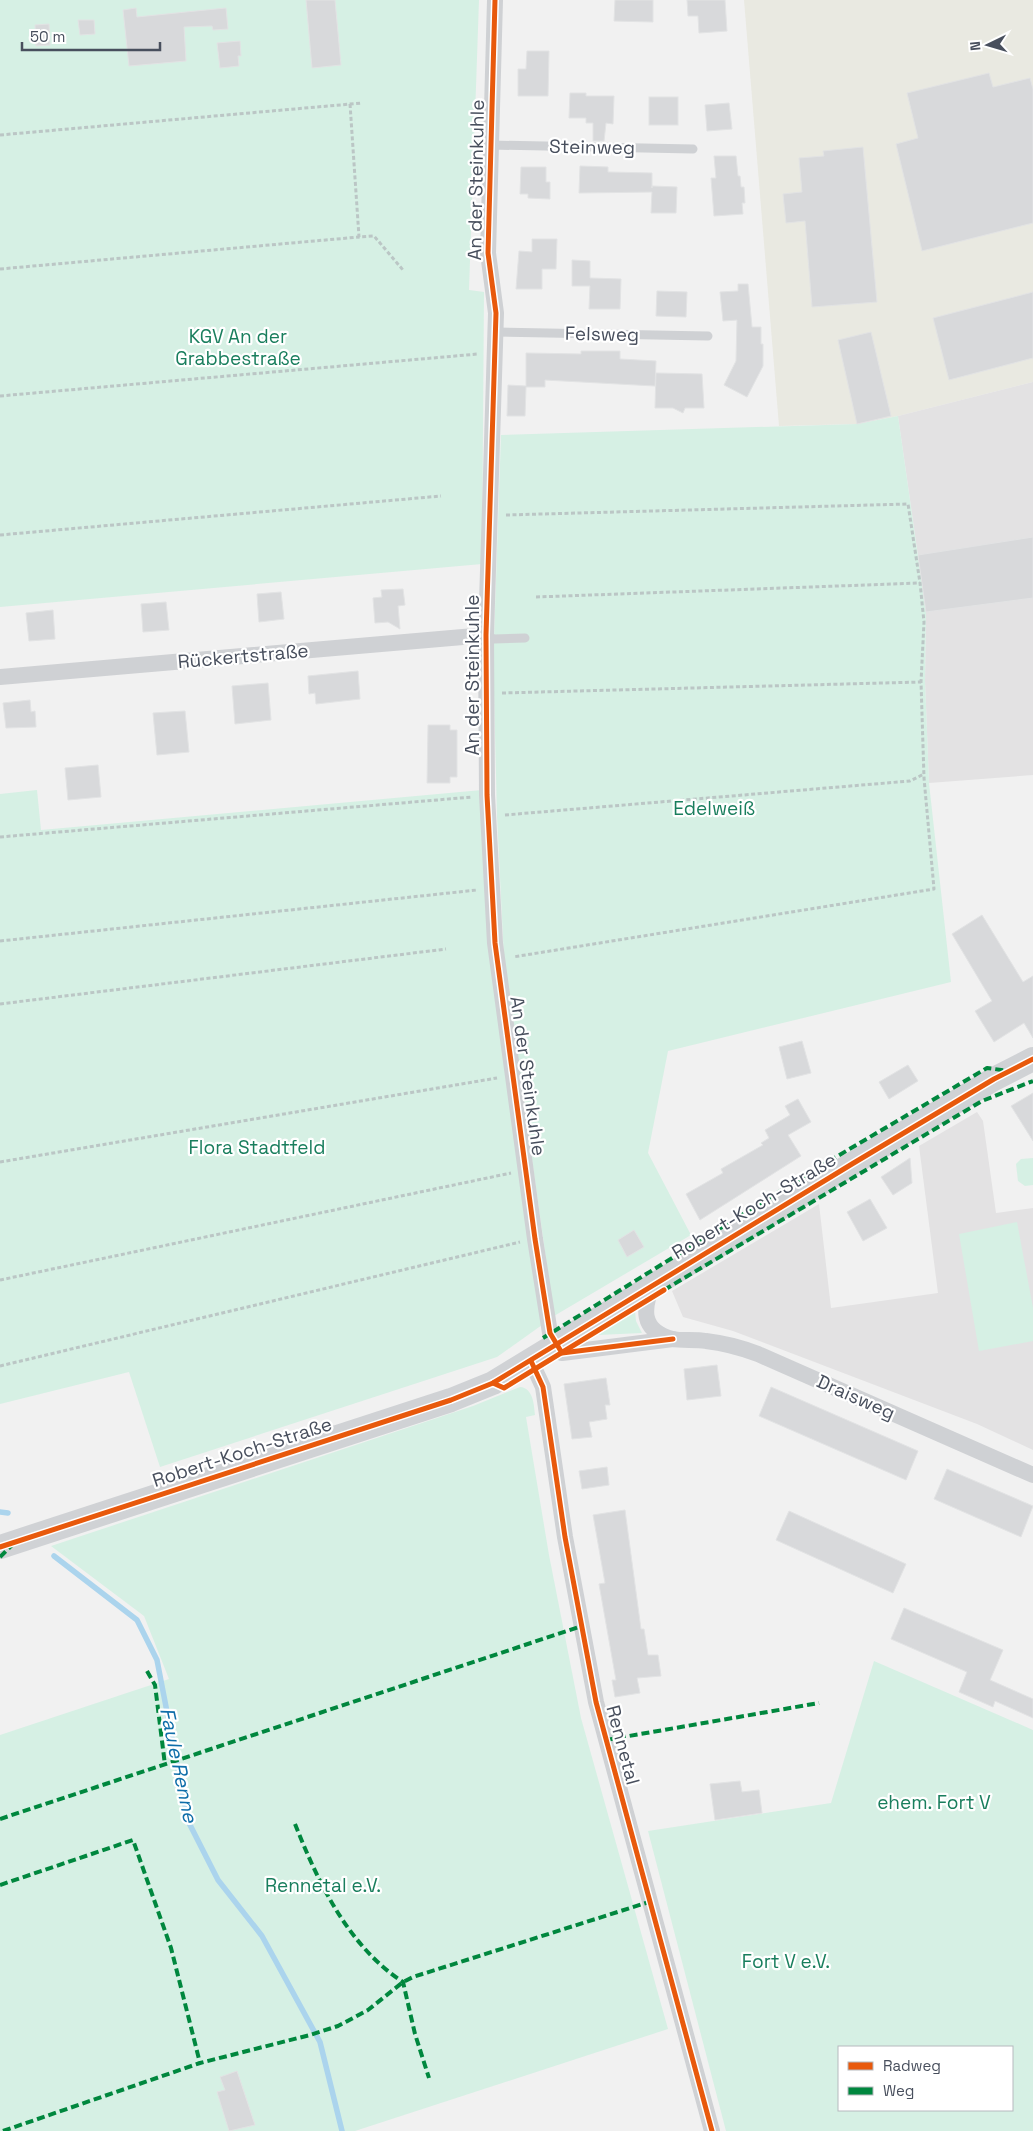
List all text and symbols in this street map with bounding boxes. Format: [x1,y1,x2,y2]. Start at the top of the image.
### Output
scale bar [22,20,160,52]
north arrow [963,20,1013,70]
text: 50 m [30,27,65,46]
text: N [966,41,984,52]
street label: An der Steinkuhle [462,99,490,261]
street label: Steinweg [549,134,635,160]
street label: Felsweg [565,321,639,347]
park label: KGV An der Grabbestraße [175,324,301,371]
street label: An der Steinkuhle [460,594,485,756]
street label: Rückertstraße [176,638,310,674]
park label: Edelweiß [673,796,755,821]
street label: An der Steinkuhle [504,995,552,1157]
park label: Flora Stadtfeld [189,1135,325,1160]
street label: Robert-Koch-Straße [667,1147,841,1265]
street label: Draisweg [813,1369,899,1425]
street label: Robert-Koch-Straße [149,1411,335,1493]
street label: Rennetal [600,1702,646,1788]
water label: Faule Renne [154,1705,204,1826]
park label: ehem. Fort V [877,1790,991,1815]
park label: Rennetal e.V. [265,1873,381,1898]
park label: Fort V e.V. [742,1949,830,1974]
legend [838,2046,1013,2111]
text: Radweg [883,2056,941,2075]
text: Weg [883,2081,914,2100]

